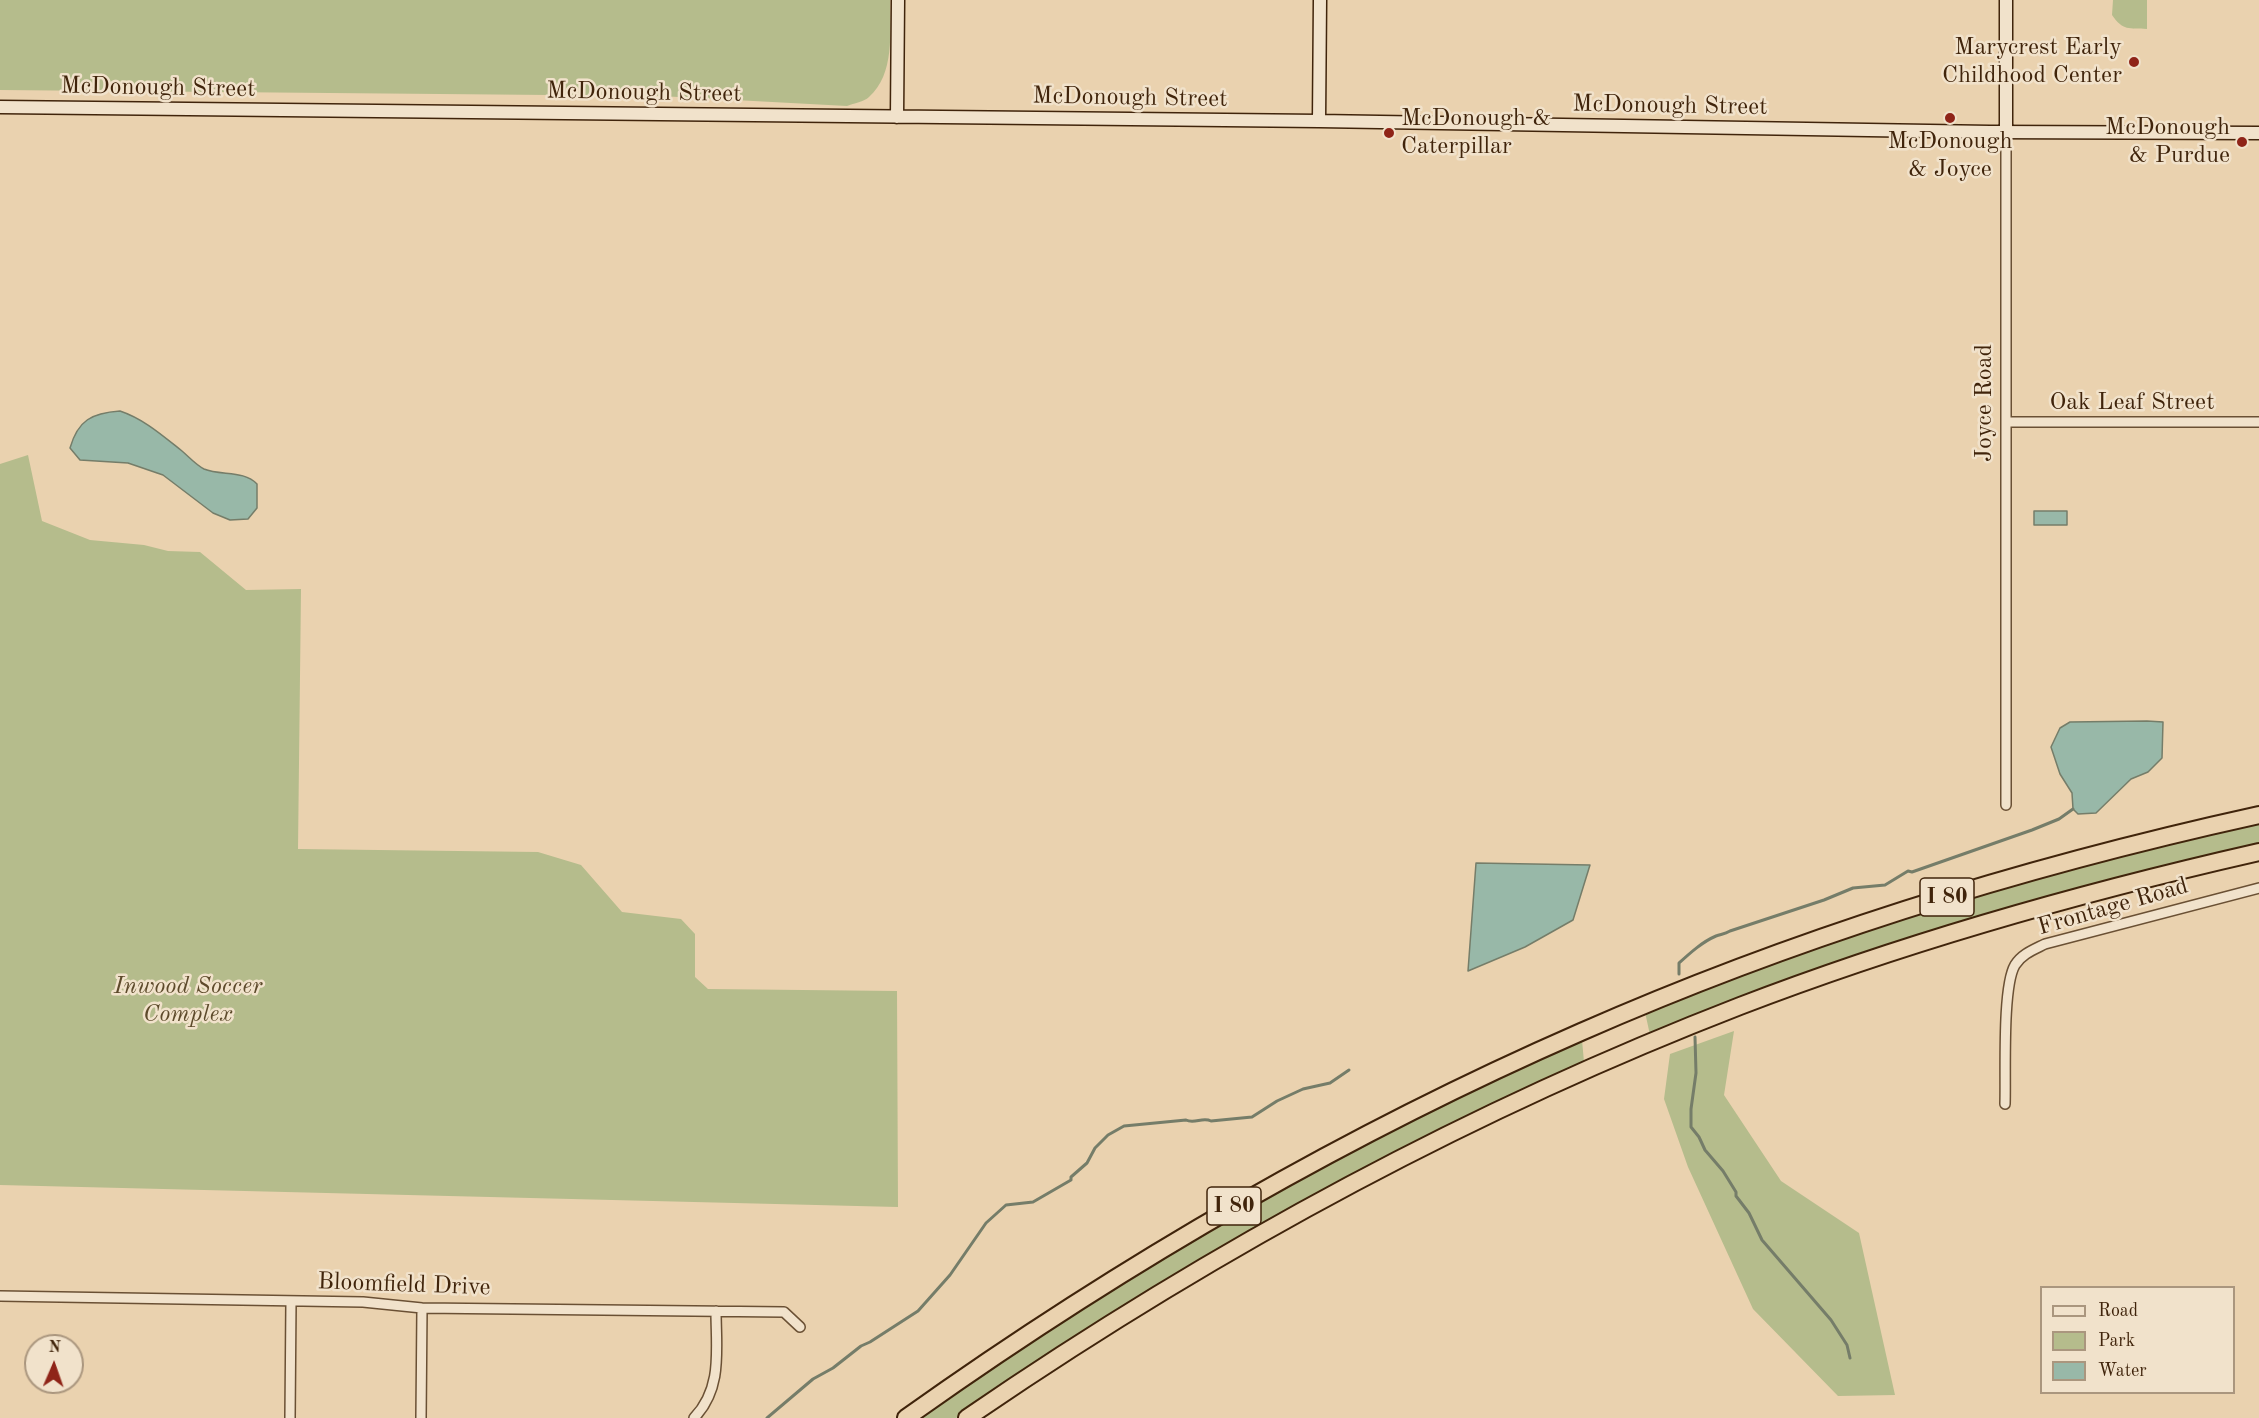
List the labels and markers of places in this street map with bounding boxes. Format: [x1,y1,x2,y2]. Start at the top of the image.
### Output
place label: Marycrest Early Childhood Center [1942,34,2122,90]
marker: Marycrest Early Childhood Center [2127,55,2141,69]
place label: McDonough & Caterpillar [1401,105,1551,161]
marker: McDonough & Joyce [1943,111,1957,125]
place label: McDonough & Purdue [2105,114,2230,170]
marker: McDonough & Caterpillar [1382,126,1396,140]
place label: McDonough & Joyce [1888,128,2012,184]
marker: McDonough & Purdue [2235,135,2249,149]

